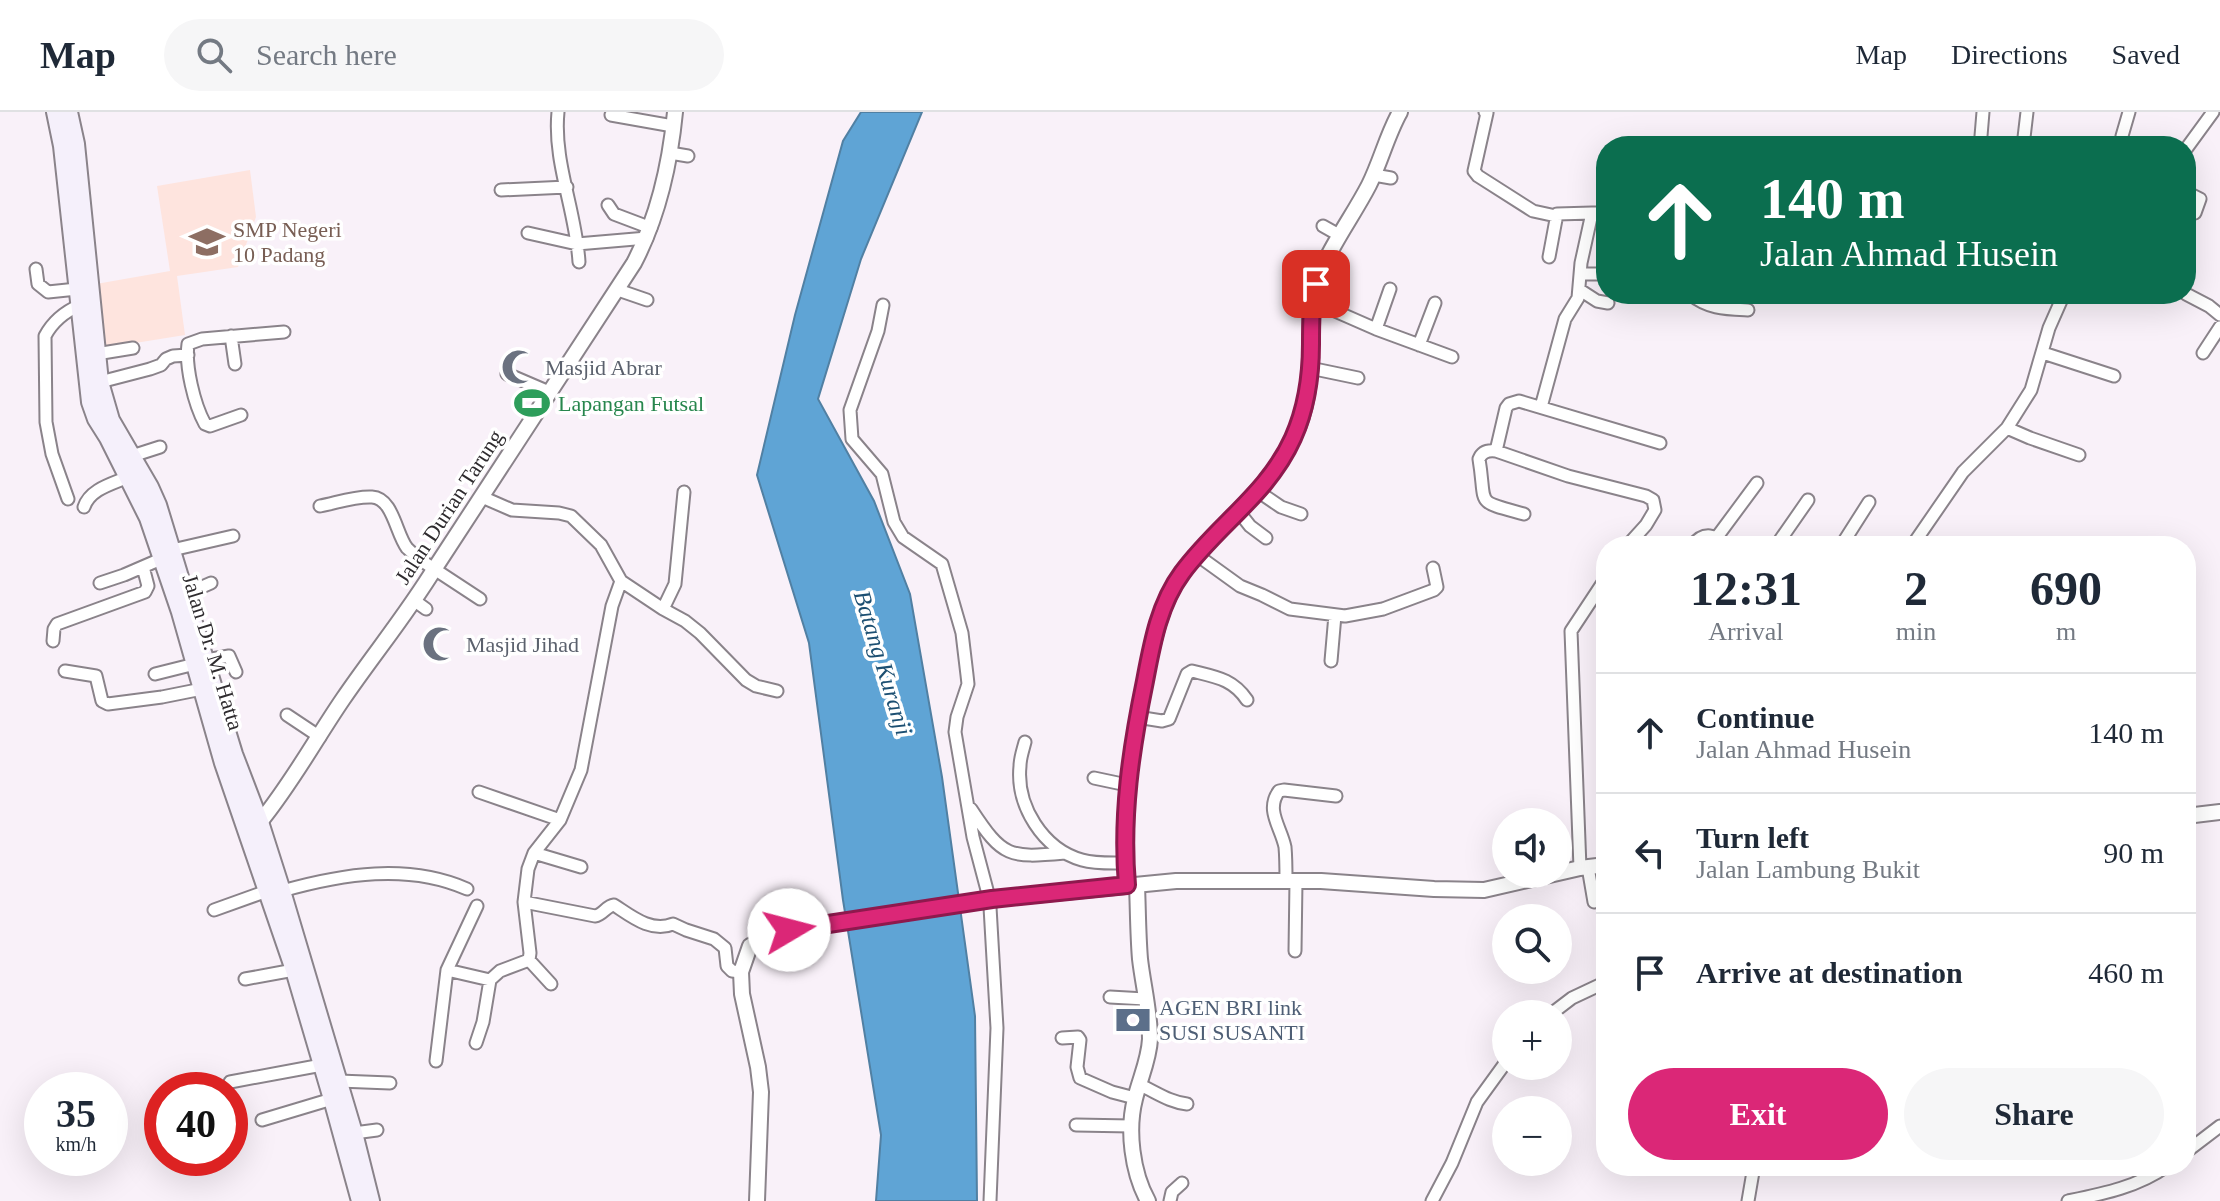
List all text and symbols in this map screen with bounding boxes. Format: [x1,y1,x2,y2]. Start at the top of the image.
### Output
search box [164,19,724,91]
icon: search [192,33,236,77]
text: Map [40,34,116,76]
text: Search here [256,38,397,71]
text: Map [1856,39,1907,70]
text: Directions [1951,39,2068,70]
text: Saved [2112,39,2180,70]
icon: ahead [1628,168,1732,272]
text: 140 m [1760,168,1905,230]
place label: SMP Negeri 10 Padang [233,217,342,267]
school or university icon: SMP Negeri 10 Padang [188,223,226,261]
text: Jalan Ahmad Husein [1760,234,2058,274]
pin [1282,250,1350,318]
icon: arrive [1294,262,1338,306]
mosque icon: Masjid Abrar [500,348,538,386]
place label: Masjid Abrar [545,355,662,380]
sports icon: Lapangan Futsal [513,384,551,422]
place label: Lapangan Futsal [558,391,704,416]
street label: Jalan Durian Tarung [390,425,508,589]
text: 12:31 [1690,562,1802,615]
text: 2 [1904,562,1928,615]
text: 690 [2030,562,2102,615]
street label: Jalan Dr. M. Hatta [177,571,249,733]
water label: Batang Kuranji [849,587,917,739]
text: Arrival [1708,617,1783,646]
text: min [1896,617,1936,646]
text: m [2056,617,2076,646]
mosque icon: Masjid Jihad [421,625,459,663]
place label: Masjid Jihad [466,632,579,657]
text: Continue [1696,701,1814,734]
icon: ahead [1628,711,1672,755]
text: 140 m [2088,716,2164,749]
text: Jalan Ahmad Husein [1696,735,1911,764]
map controls [1492,808,1572,1176]
button: sound [1492,808,1572,888]
text: Turn left [1696,821,1809,854]
icon: left [1628,831,1672,875]
text: 90 m [2103,836,2164,869]
text: Jalan Lambung Bukit [1696,855,1920,884]
position arrow [747,888,831,972]
button: search [1492,904,1572,984]
icon: arrive [1628,951,1672,995]
text: Arrive at destination [1696,956,1963,989]
text: 460 m [2088,956,2164,989]
place label: AGEN BRI link SUSI SUSANTI [1159,995,1305,1045]
button: + [1492,1000,1572,1080]
bank icon: AGEN BRI link SUSI SUSANTI [1114,1001,1152,1039]
button: Exit [1628,1068,1888,1160]
button: Share [1904,1068,2164,1160]
speed limit sign: 40 [144,1072,248,1176]
text: 35 [56,1091,96,1136]
button: − [1492,1096,1572,1176]
text: km/h [55,1133,97,1155]

